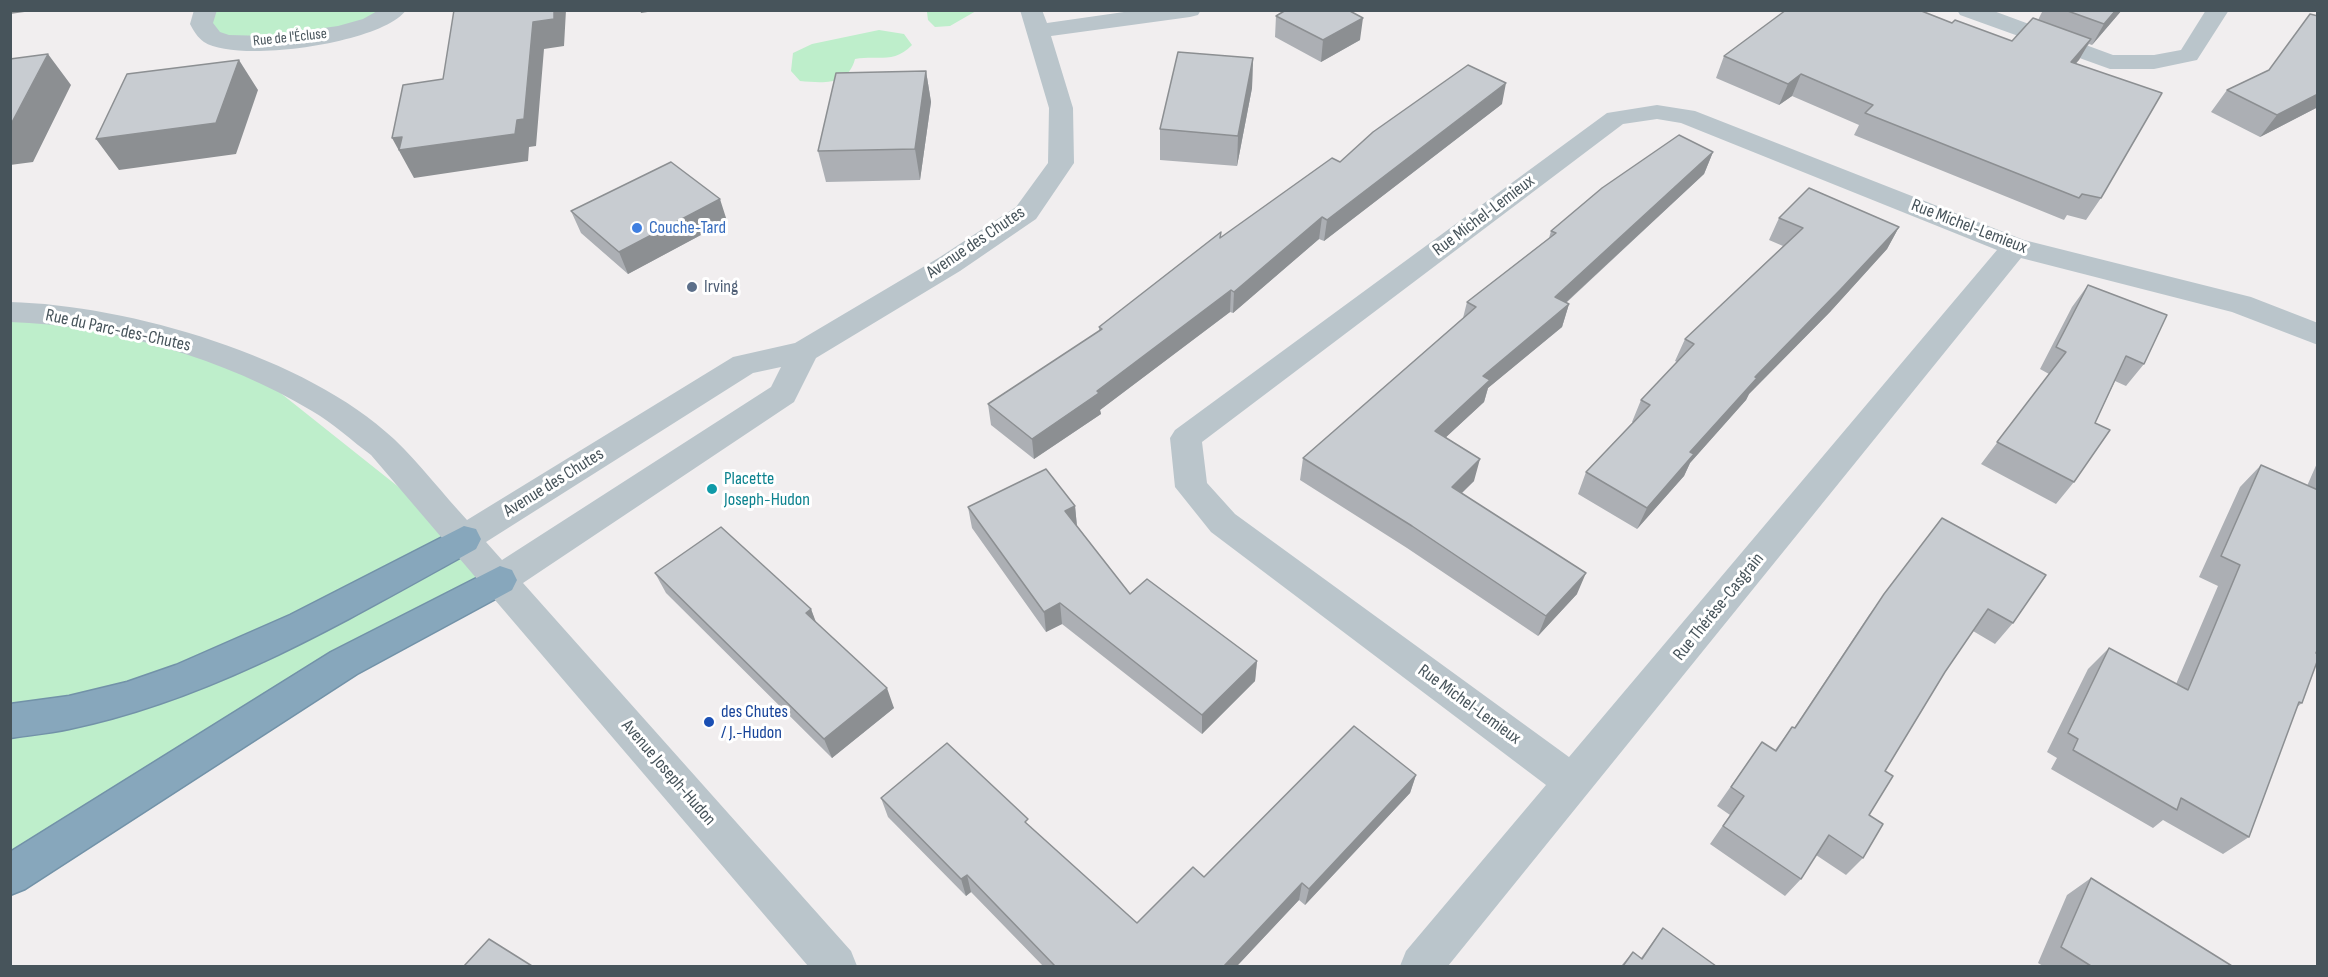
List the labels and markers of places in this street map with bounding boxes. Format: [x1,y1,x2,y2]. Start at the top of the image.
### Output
place label: Couche-Tard [649,217,726,239]
marker: Couche-Tard [630,221,644,235]
place label: Irving [704,276,738,298]
marker: Irving [685,280,699,294]
place label: Placette Joseph-Hudon [724,468,810,510]
marker: Placette Joseph-Hudon [705,482,719,496]
place label: des Chutes / J.-Hudon [721,701,788,744]
marker: des Chutes / J.-Hudon [702,715,716,729]

